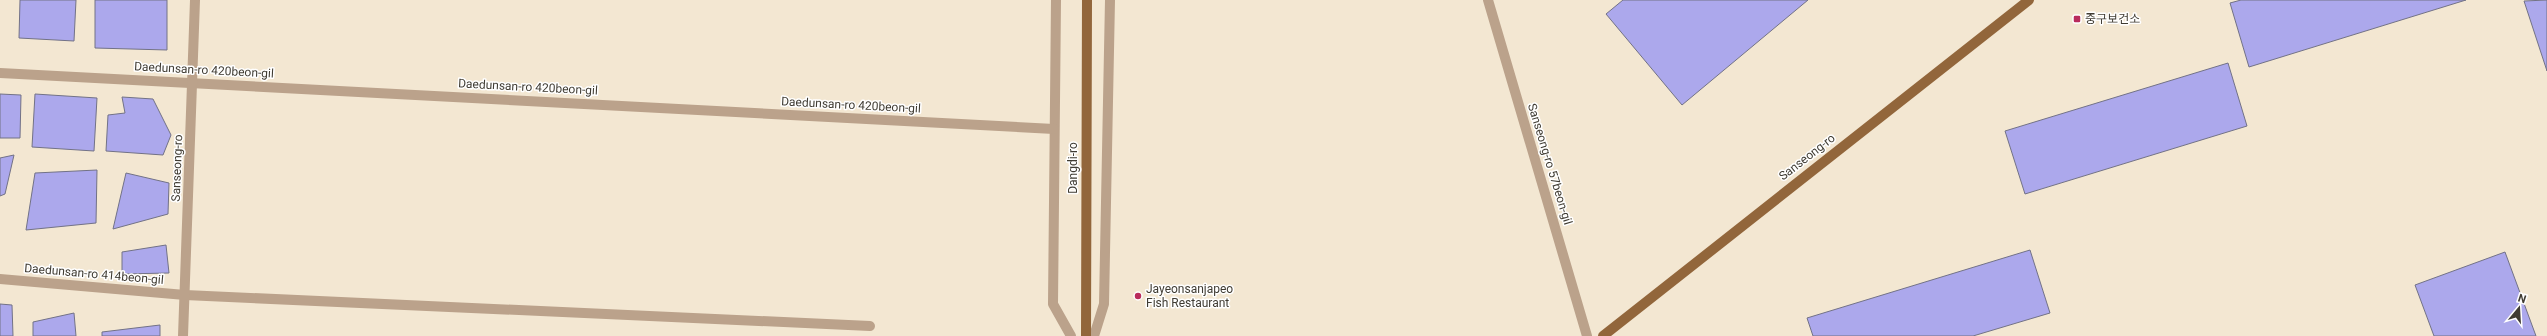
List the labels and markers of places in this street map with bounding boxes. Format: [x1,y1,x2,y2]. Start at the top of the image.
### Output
place label: 중구보건소 [2085,12,2140,26]
marker: 중구보건소 [2072,14,2082,24]
place label: Jayeonsanjapeo Fish Restaurant [1146,282,1233,310]
marker: Jayeonsanjapeo Fish Restaurant [1133,291,1143,301]

